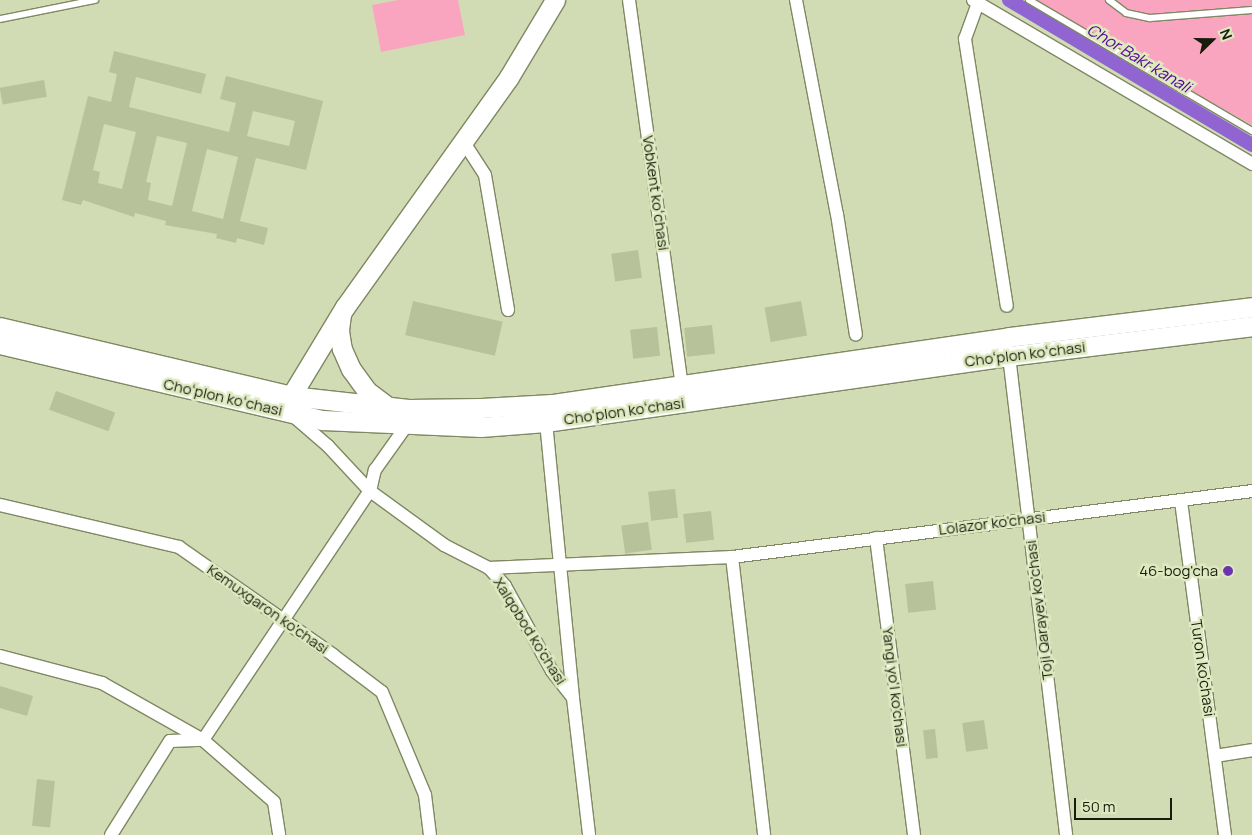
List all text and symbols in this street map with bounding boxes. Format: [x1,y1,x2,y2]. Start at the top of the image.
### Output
north arrow [1187,15,1237,65]
water label: Chor Bakr kanali [1084,19,1194,97]
text: N [1216,26,1237,42]
street label: Vobkent koʻchasi [639,134,673,252]
street label: Choʻplon koʻchasi [964,338,1086,370]
street label: Choʻplon koʻchasi [162,375,284,419]
street label: Choʻplon koʻchasi [563,394,685,428]
street label: Lolazor ko'chasi [937,507,1047,539]
street label: Toji Qarayev ko'chasi [1022,539,1056,681]
street label: Kemuxgaron ko'chasi [204,560,332,658]
place label: 46-bog'cha [1139,562,1218,580]
marker: 46-bog'cha [1222,565,1234,577]
street label: Xalqobod ko'chasi [490,574,570,688]
street label: Turon ko'chasi [1187,618,1219,718]
street label: Yangi yo'l ko'chasi [879,626,911,748]
scale bar [1077,788,1174,820]
text: 50 m [1082,796,1116,817]

